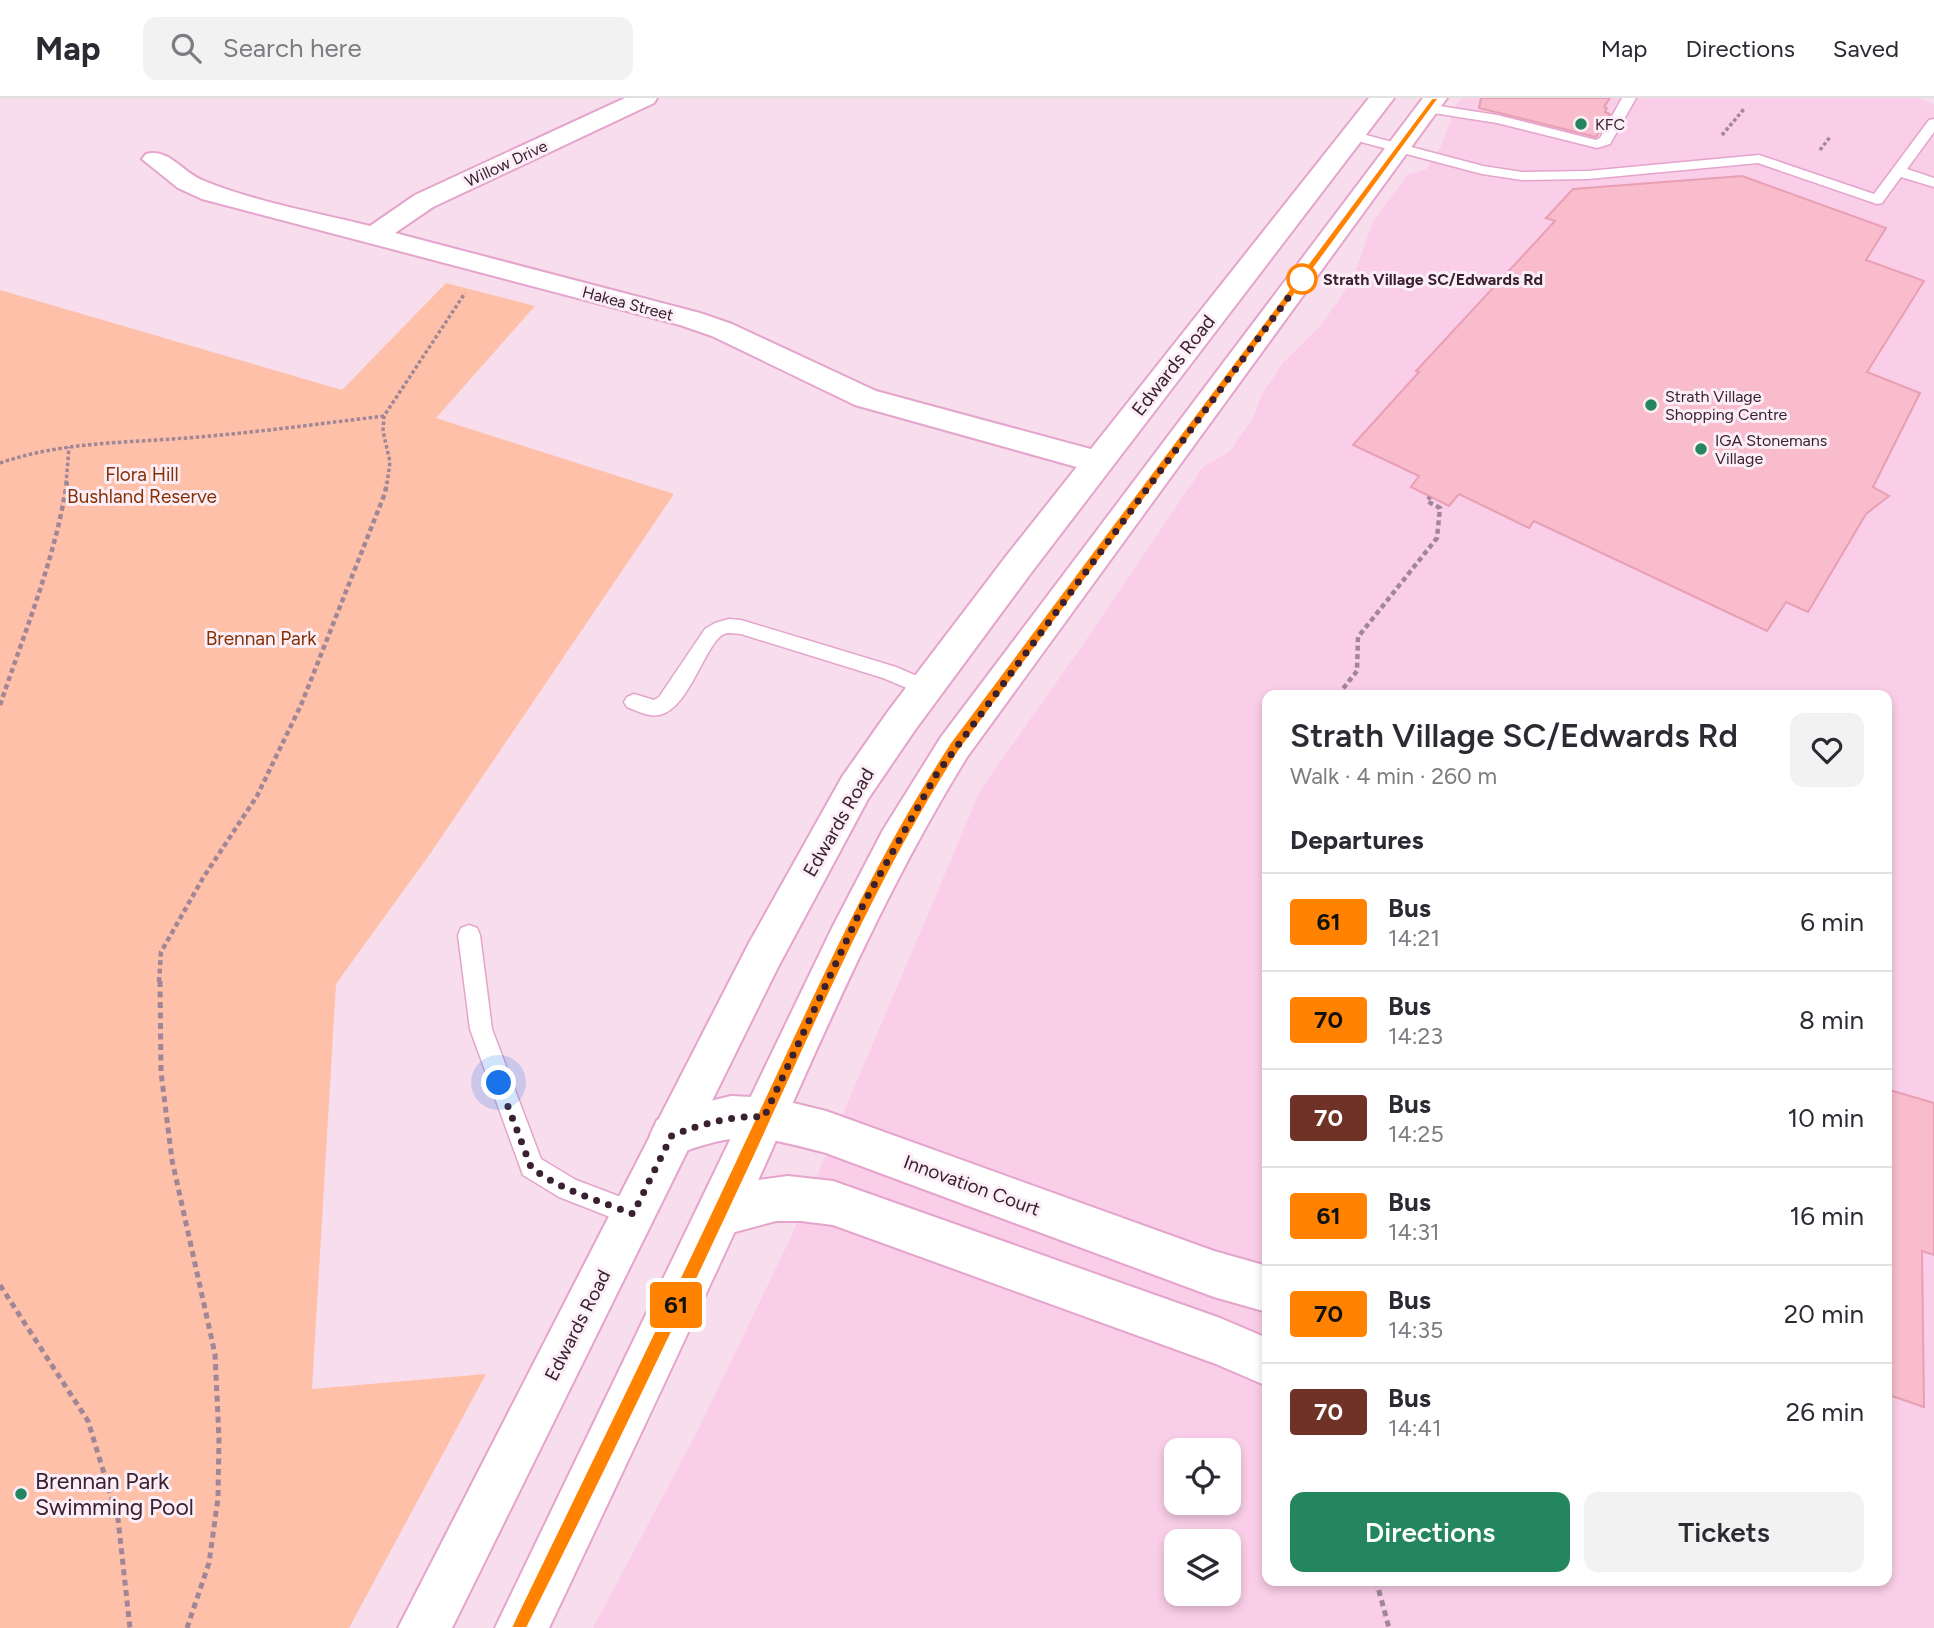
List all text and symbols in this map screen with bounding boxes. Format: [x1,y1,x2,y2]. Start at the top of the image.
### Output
search box [143,17,633,80]
text: Map [35,29,101,68]
icon: search [167,29,205,67]
text: Search here [223,32,362,64]
text: Map [1601,34,1647,63]
text: Directions [1685,34,1795,63]
text: Saved [1833,34,1899,63]
place label: KFC [1595,115,1625,134]
marker: KFC [1573,116,1589,132]
street label: Willow Drive [462,136,551,191]
marker: Strath Village SC/Edwards Rd [1287,264,1317,294]
place label: Strath Village SC/Edwards Rd [1323,270,1543,289]
street label: Hakea Street [580,282,675,325]
street label: Edwards Road [1127,310,1220,420]
place label: Strath Village Shopping Centre [1665,387,1788,424]
marker: Strath Village Shopping Centre [1643,397,1659,413]
place label: IGA Stonemans Village [1715,431,1827,468]
marker: IGA Stonemans Village [1693,441,1709,457]
park label: Flora Hill Bushland Reserve [67,463,217,508]
park label: Brennan Park [206,627,317,650]
button: heart [1790,713,1864,787]
text: Strath Village SC/Edwards Rd [1290,716,1738,755]
text: Walk · 4 min · 260 m [1290,762,1497,790]
street label: Edwards Road [798,764,879,881]
text: Departures [1290,824,1424,856]
text: Bus [1388,892,1431,924]
text: 6 min [1800,906,1864,938]
text: 61 [1316,907,1341,936]
text: 14:21 [1388,924,1440,952]
text: Bus [1388,990,1431,1022]
text: 8 min [1799,1004,1864,1036]
text: 70 [1314,1005,1343,1034]
text: 14:23 [1388,1022,1443,1050]
your location [481,1065,516,1100]
text: Bus [1388,1088,1431,1120]
text: 10 min [1788,1102,1864,1134]
text: 70 [1314,1103,1343,1132]
text: 14:25 [1388,1120,1444,1148]
street label: Innovation Court [901,1150,1043,1221]
text: Bus [1388,1186,1431,1218]
text: 16 min [1789,1200,1864,1232]
text: 61 [1316,1201,1341,1230]
text: 14:31 [1388,1218,1440,1246]
street label: Edwards Road [540,1266,615,1385]
line badge: 61 [644,1282,708,1328]
text: Bus [1388,1284,1431,1316]
text: 61 [664,1290,688,1319]
text: 20 min [1784,1298,1864,1330]
text: 70 [1314,1299,1343,1328]
text: 14:35 [1388,1316,1443,1344]
text: Bus [1388,1382,1431,1414]
text: 26 min [1786,1396,1864,1428]
text: 70 [1314,1397,1343,1426]
text: 14:41 [1388,1414,1441,1442]
map controls [1164,1438,1241,1606]
button: locate [1164,1438,1241,1515]
place label: Brennan Park Swimming Pool [35,1467,194,1521]
marker: Brennan Park Swimming Pool [13,1486,29,1502]
button: Directions [1290,1492,1570,1572]
button: Tickets [1584,1492,1864,1572]
button: layers [1164,1529,1241,1606]

